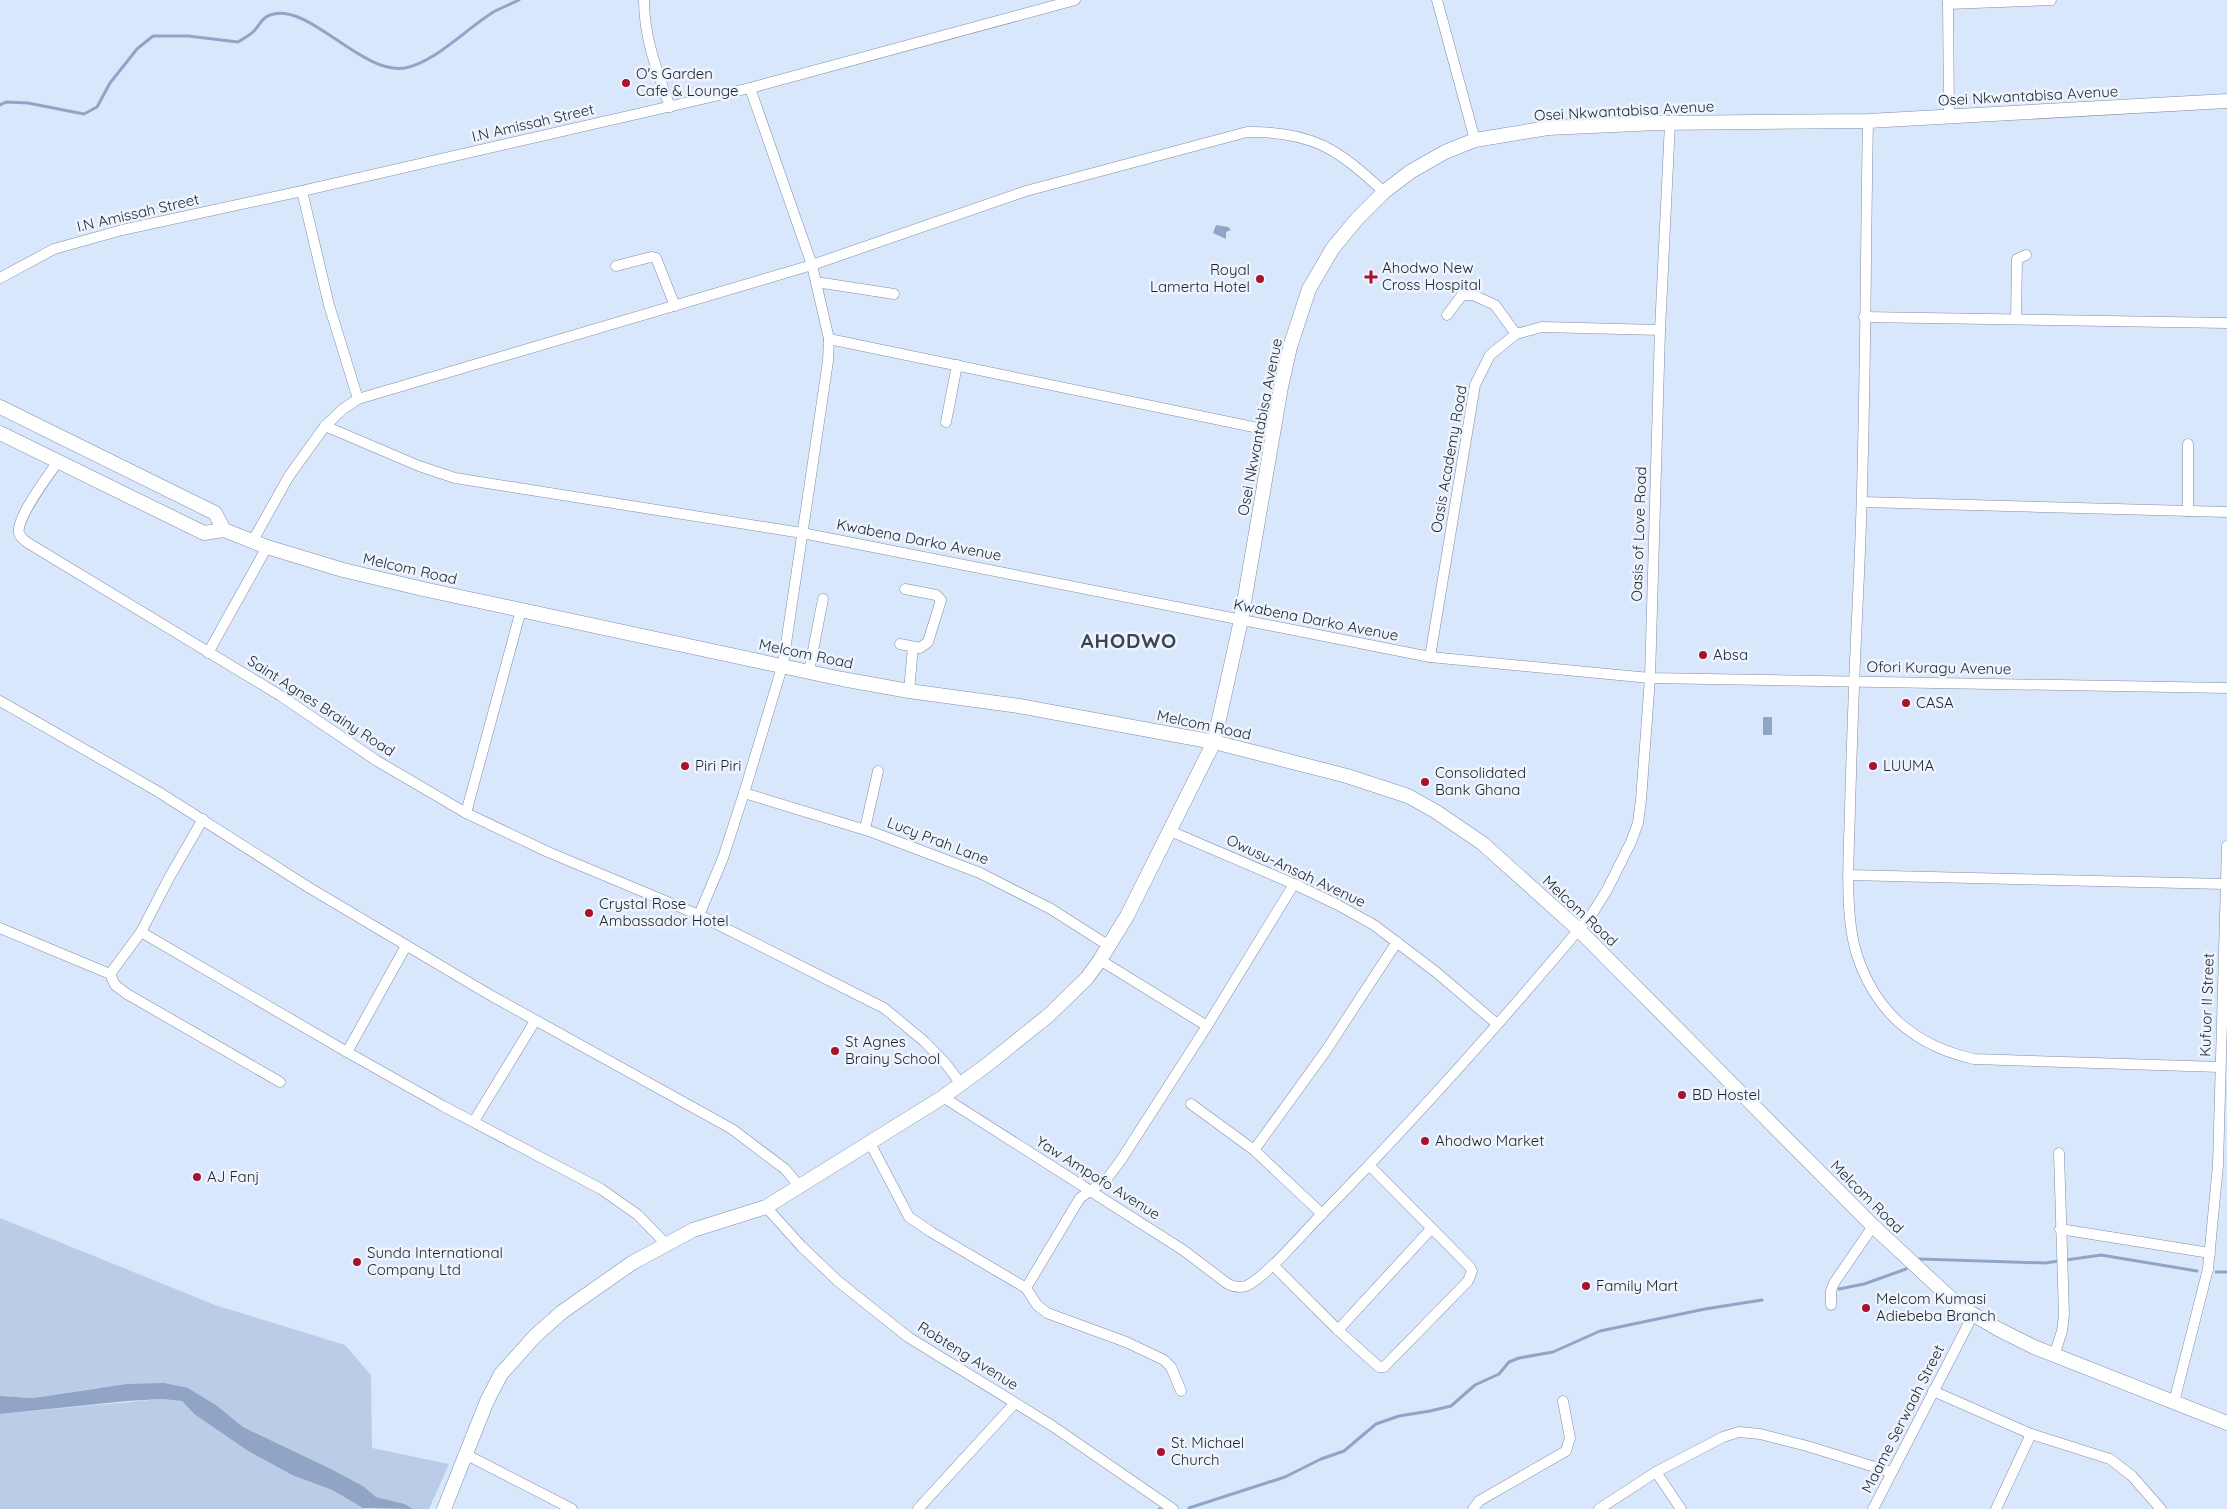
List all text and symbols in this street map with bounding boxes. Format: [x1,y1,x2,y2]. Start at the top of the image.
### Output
place label: O's Garden Cafe & Lounge [636,64,738,100]
marker: O's Garden Cafe & Lounge [620,77,632,89]
street label: Osei Nkwantabisa Avenue [1937,81,2119,110]
street label: Osei Nkwantabisa Avenue [1533,96,1715,125]
street label: I.N Amissah Street [470,99,596,146]
street label: I.N Amissah Street [75,189,201,236]
place label: Ahodwo New Cross Hospital [1382,258,1481,294]
place label: Royal Lamerta Hotel [1150,260,1250,296]
marker: Ahodwo New Cross Hospital [1364,270,1378,284]
marker: Royal Lamerta Hotel [1254,273,1266,285]
street label: Osei Nkwantabisa Avenue [1233,337,1286,517]
street label: Oasis Academy Road [1426,384,1471,534]
street label: Oasis of Love Road [1627,466,1650,602]
street label: Kwabena Darko Avenue [835,514,1003,565]
street label: Melcom Road [361,548,459,589]
street label: Kwabena Darko Avenue [1232,594,1400,645]
district label: AHODWO [1081,628,1177,653]
street label: Melcom Road [757,634,855,673]
place label: Absa [1713,645,1748,664]
marker: Absa [1697,649,1709,661]
street label: Saint Agnes Brainy Road [244,651,399,760]
street label: Ofori Kuragu Avenue [1866,657,2012,678]
place label: CASA [1916,693,1954,712]
marker: CASA [1900,697,1912,709]
street label: Melcom Road [1155,705,1253,744]
place label: Piri Piri [695,756,741,775]
place label: LUUMA [1883,756,1934,775]
marker: Piri Piri [679,760,691,772]
marker: LUUMA [1867,760,1879,772]
place label: Consolidated Bank Ghana [1435,763,1526,799]
marker: Consolidated Bank Ghana [1419,776,1431,788]
street label: Lucy Prah Lane [885,812,992,869]
street label: Owusu-Ansah Avenue [1224,830,1369,911]
street label: Melcom Road [1539,871,1622,950]
place label: Crystal Rose Ambassador Hotel [599,894,729,930]
marker: Crystal Rose Ambassador Hotel [583,907,595,919]
street label: Kufuor II Street [2195,953,2218,1057]
place label: St Agnes Brainy School [845,1032,940,1068]
marker: St Agnes Brainy School [829,1045,841,1057]
place label: BD Hostel [1692,1085,1760,1104]
marker: BD Hostel [1676,1089,1688,1101]
place label: Ahodwo Market [1435,1131,1544,1150]
street label: Yaw Ampofo Avenue [1033,1132,1164,1224]
marker: Ahodwo Market [1419,1135,1431,1147]
street label: Melcom Road [1827,1156,1908,1237]
place label: AJ Fanj [207,1167,259,1186]
marker: AJ Fanj [191,1171,203,1183]
place label: Sunda International Company Ltd [367,1243,503,1279]
marker: Sunda International Company Ltd [351,1256,363,1268]
place label: Family Mart [1596,1276,1678,1295]
marker: Family Mart [1580,1280,1592,1292]
place label: Melcom Kumasi Adiebeba Branch [1876,1289,1996,1325]
marker: Melcom Kumasi Adiebeba Branch [1860,1302,1872,1314]
street label: Robteng Avenue [914,1317,1022,1394]
street label: Maame Serwaah Street [1857,1342,1948,1496]
place label: St. Michael Church [1171,1433,1244,1469]
marker: St. Michael Church [1155,1446,1167,1458]

